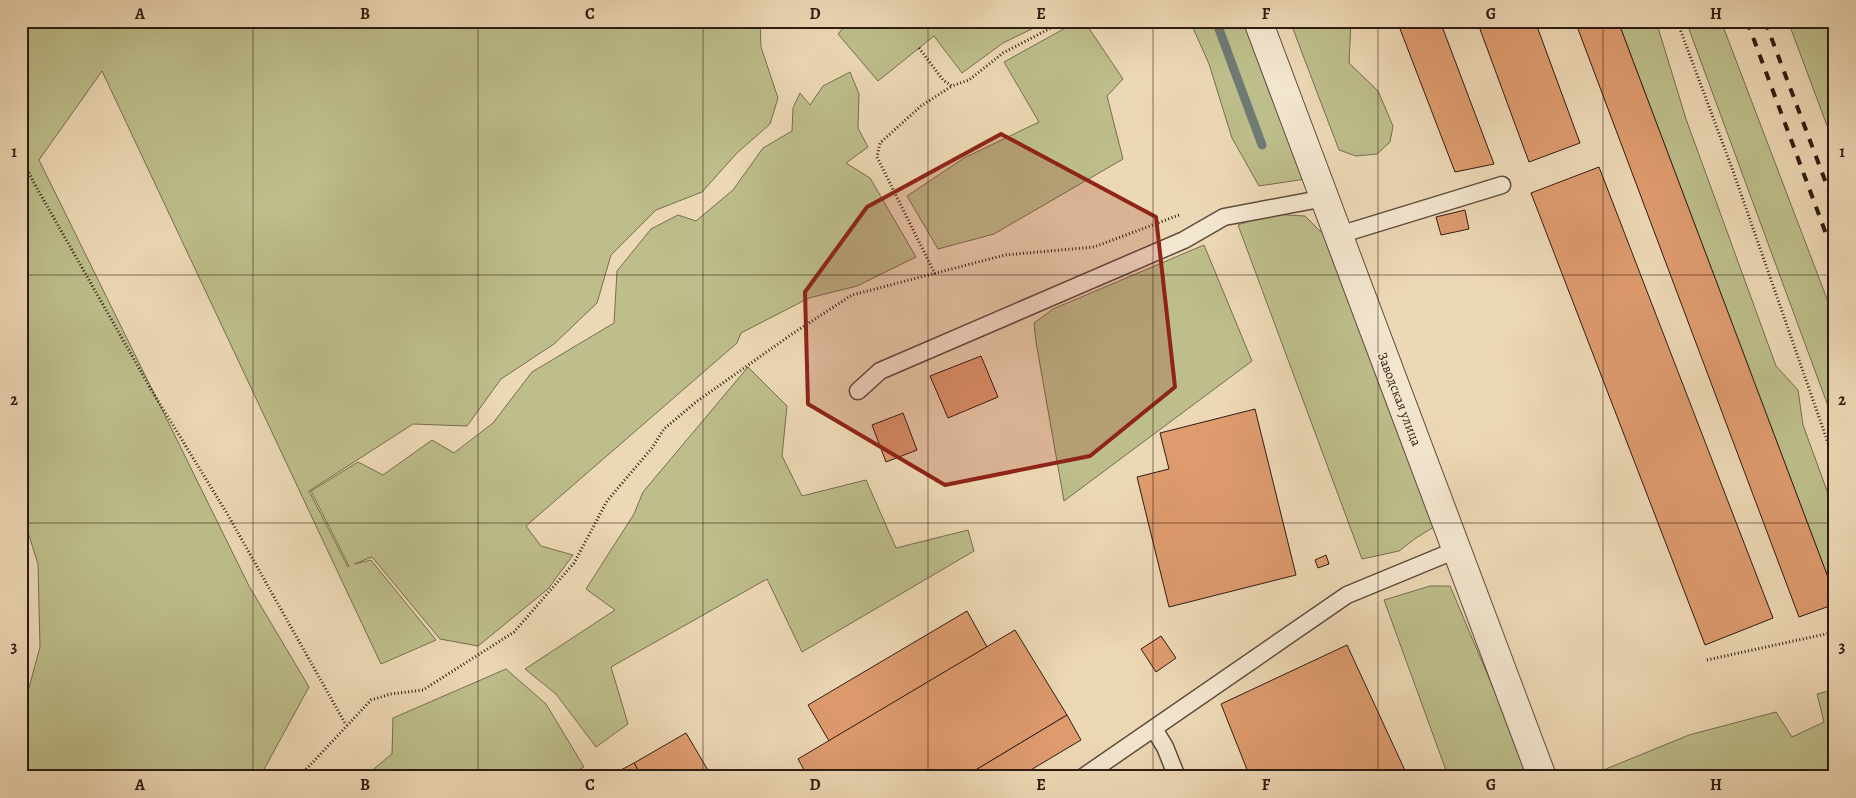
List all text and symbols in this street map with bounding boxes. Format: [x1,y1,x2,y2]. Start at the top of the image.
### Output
text: A [134,3,146,25]
text: B [360,3,370,25]
text: C [585,3,595,25]
text: D [809,3,821,25]
text: E [1036,3,1046,25]
text: F [1262,3,1271,25]
text: G [1486,3,1496,25]
text: H [1710,3,1722,25]
text: 1 [11,141,17,163]
text: 1 [1839,141,1845,163]
street label: Заводская улица [1373,349,1426,449]
text: 2 [10,389,18,411]
text: 2 [1838,389,1846,411]
text: 3 [11,636,18,658]
text: 3 [1839,636,1846,658]
text: A [134,774,146,796]
text: B [360,774,370,796]
text: C [585,774,595,796]
text: D [809,774,821,796]
text: E [1036,774,1046,796]
text: F [1262,774,1271,796]
text: G [1486,774,1496,796]
text: H [1710,774,1722,796]

